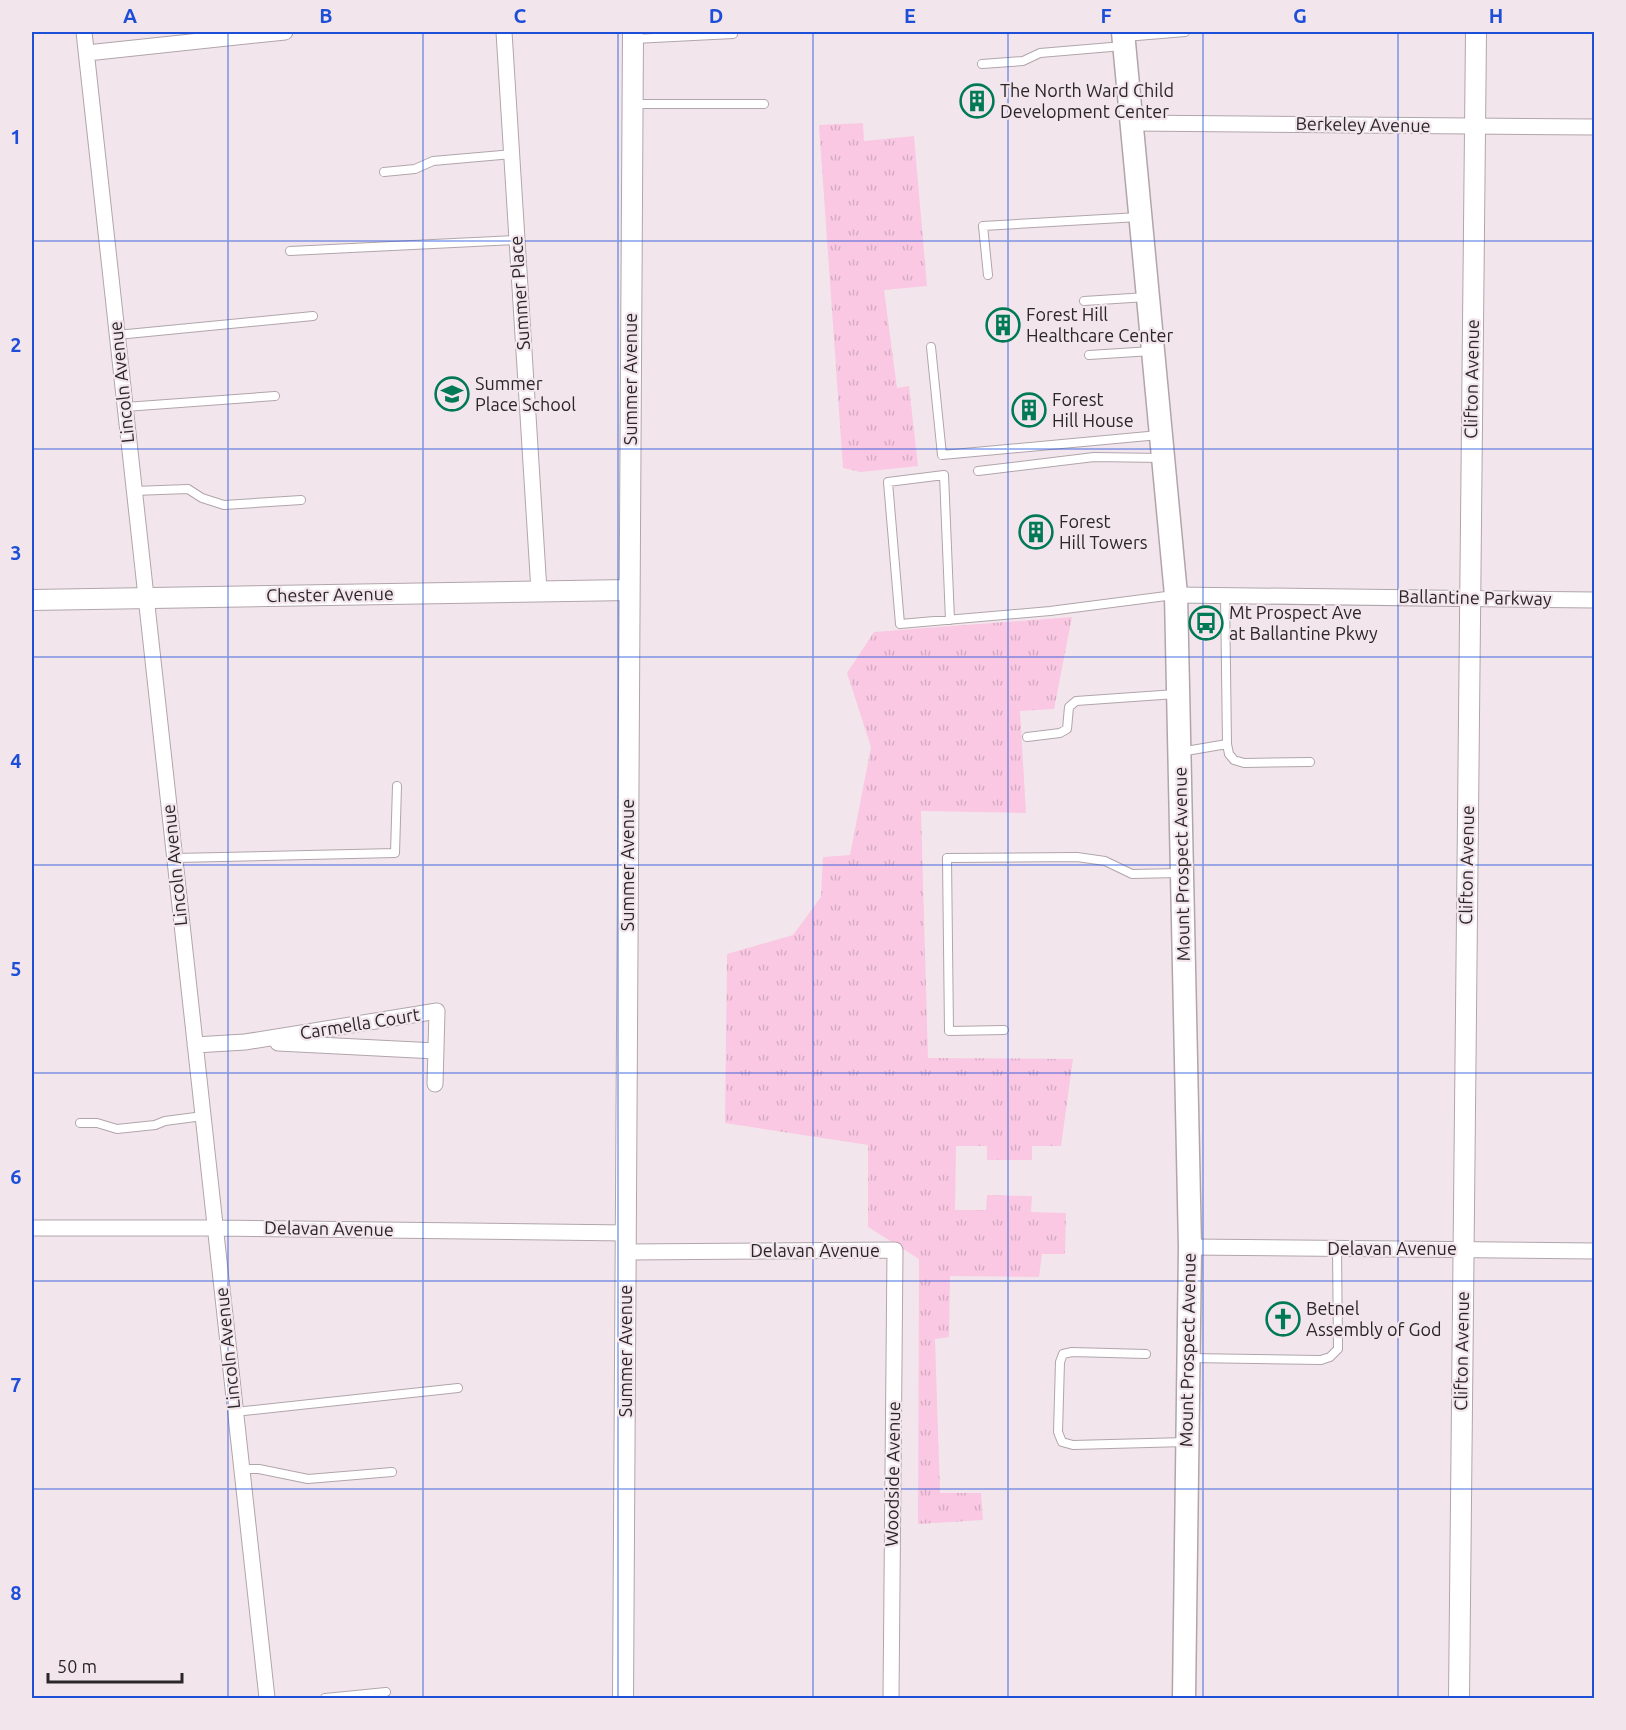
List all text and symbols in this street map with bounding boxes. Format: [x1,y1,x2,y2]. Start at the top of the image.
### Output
text: A [123,4,137,27]
text: B [319,4,333,27]
text: C [514,4,527,27]
text: D [709,4,723,27]
text: E [904,4,916,27]
text: F [1100,4,1112,27]
text: G [1293,4,1307,27]
text: H [1489,4,1503,27]
place label: The North Ward Child Development Center [1000,80,1174,121]
building icon: The North Ward Child Development Center [959,83,995,119]
street label: Berkeley Avenue [1295,113,1431,135]
text: 1 [10,125,22,148]
street label: Summer Place [505,235,533,351]
place label: Forest Hill Healthcare Center [1026,304,1173,345]
building icon: Forest Hill Healthcare Center [985,307,1021,343]
street label: Summer Avenue [620,313,640,445]
street label: Clifton Avenue [1460,319,1482,439]
street label: Lincoln Avenue [105,320,137,444]
text: 2 [10,333,22,356]
place label: Summer Place School [475,373,576,414]
school or university icon: Summer Place School [434,376,470,412]
place label: Forest Hill House [1052,389,1134,430]
building icon: Forest Hill House [1011,392,1047,428]
place label: Forest Hill Towers [1059,511,1148,552]
building icon: Forest Hill Towers [1018,514,1054,550]
text: 3 [10,541,22,564]
street label: Chester Avenue [266,583,394,605]
street label: Ballantine Parkway [1398,586,1552,608]
place label: Mt Prospect Ave at Ballantine Pkwy [1229,602,1378,643]
bus stop icon: Mt Prospect Ave at Ballantine Pkwy [1188,605,1224,641]
text: 4 [10,749,22,772]
street label: Mount Prospect Avenue [1169,767,1193,961]
street label: Summer Avenue [617,799,637,931]
street label: Lincoln Avenue [158,803,190,927]
street label: Clifton Avenue [1455,805,1477,925]
text: 5 [10,957,22,980]
street label: Carmella Court [298,1004,421,1042]
text: 6 [10,1165,22,1188]
street label: Delavan Avenue [264,1217,394,1239]
street label: Delavan Avenue [1327,1238,1457,1258]
street label: Delavan Avenue [750,1240,880,1260]
street label: Mount Prospect Avenue [1175,1253,1199,1447]
street label: Summer Avenue [615,1285,635,1417]
street label: Lincoln Avenue [211,1286,243,1410]
street label: Clifton Avenue [1450,1291,1472,1411]
place label: Betnel Assembly of God [1306,1298,1442,1339]
church icon: Betnel Assembly of God [1265,1301,1301,1337]
text: 7 [10,1373,22,1396]
street label: Woodside Avenue [881,1401,903,1547]
text: 8 [10,1581,22,1604]
scale bar [48,1646,182,1684]
text: 50 m [57,1656,97,1676]

